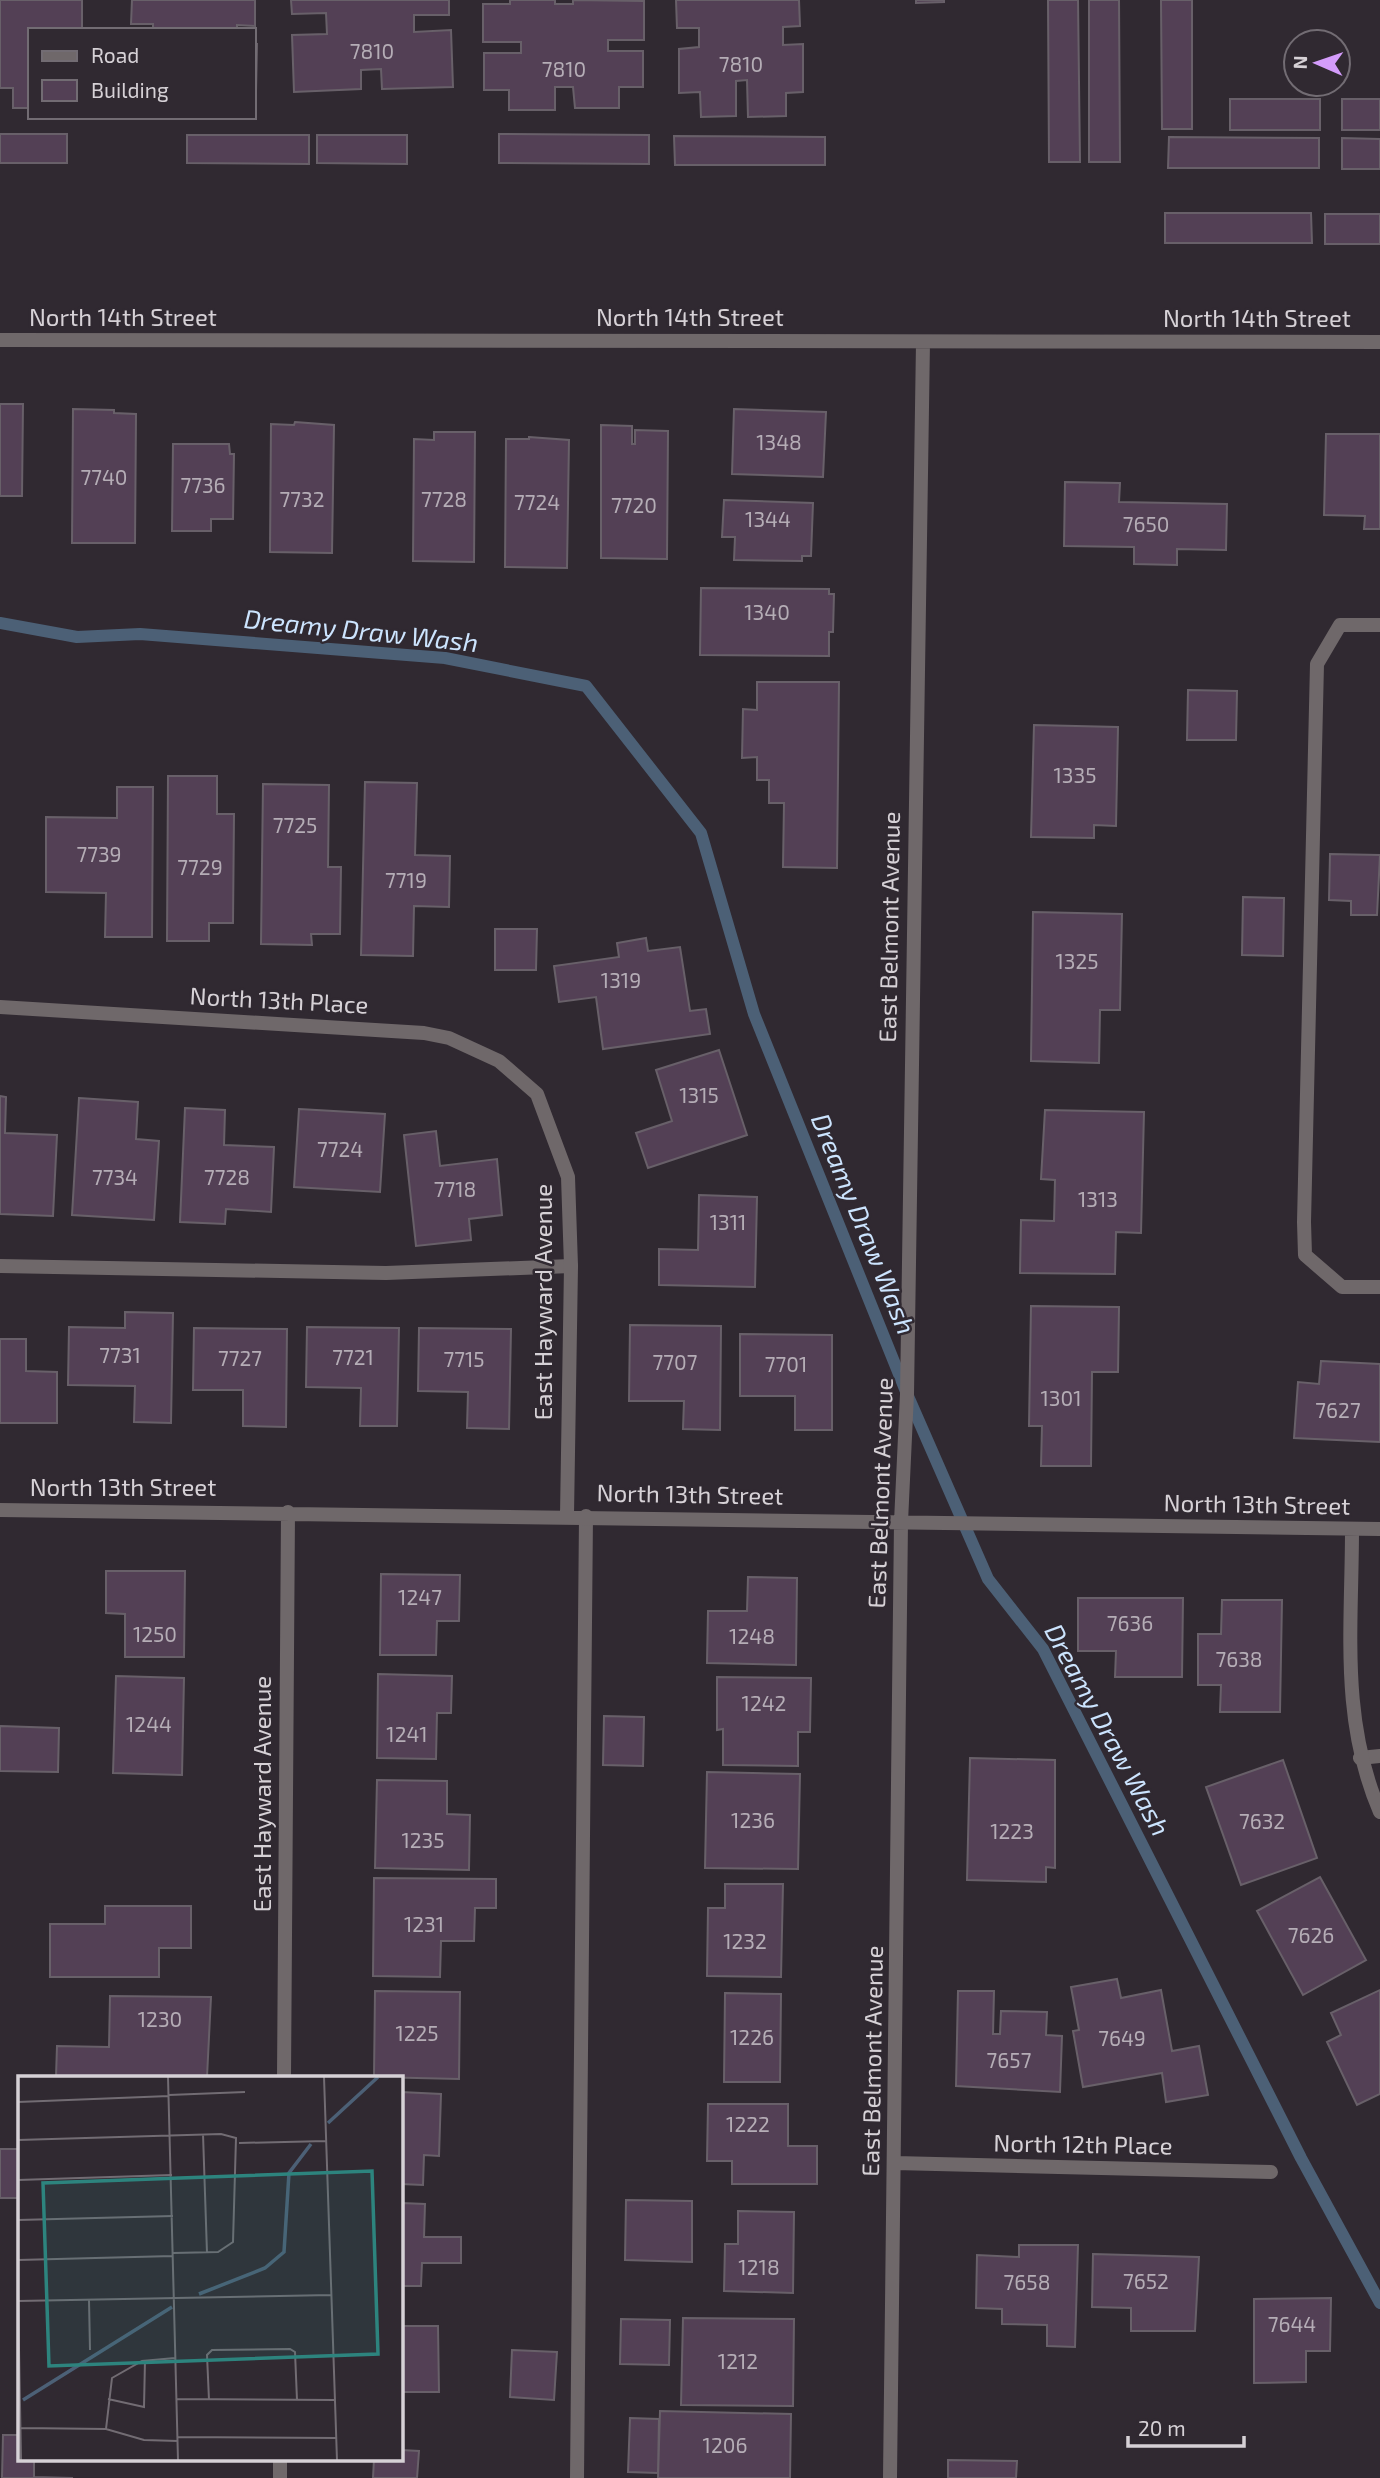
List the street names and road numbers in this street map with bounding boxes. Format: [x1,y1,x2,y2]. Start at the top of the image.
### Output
street label: North 14th Street [29,302,217,331]
street label: North 14th Street [596,302,784,331]
street label: North 14th Street [1163,303,1351,332]
street label: East Belmont Avenue [872,811,905,1043]
street label: North 13th Place [189,980,369,1019]
street label: East Hayward Avenue [528,1184,557,1420]
street label: East Belmont Avenue [861,1377,898,1609]
street label: North 13th Street [30,1472,216,1501]
street label: North 13th Street [596,1477,784,1510]
street label: North 13th Street [1163,1487,1351,1520]
street label: East Hayward Avenue [247,1676,276,1912]
street label: East Belmont Avenue [855,1945,888,2177]
street label: North 12th Place [993,2127,1173,2160]

